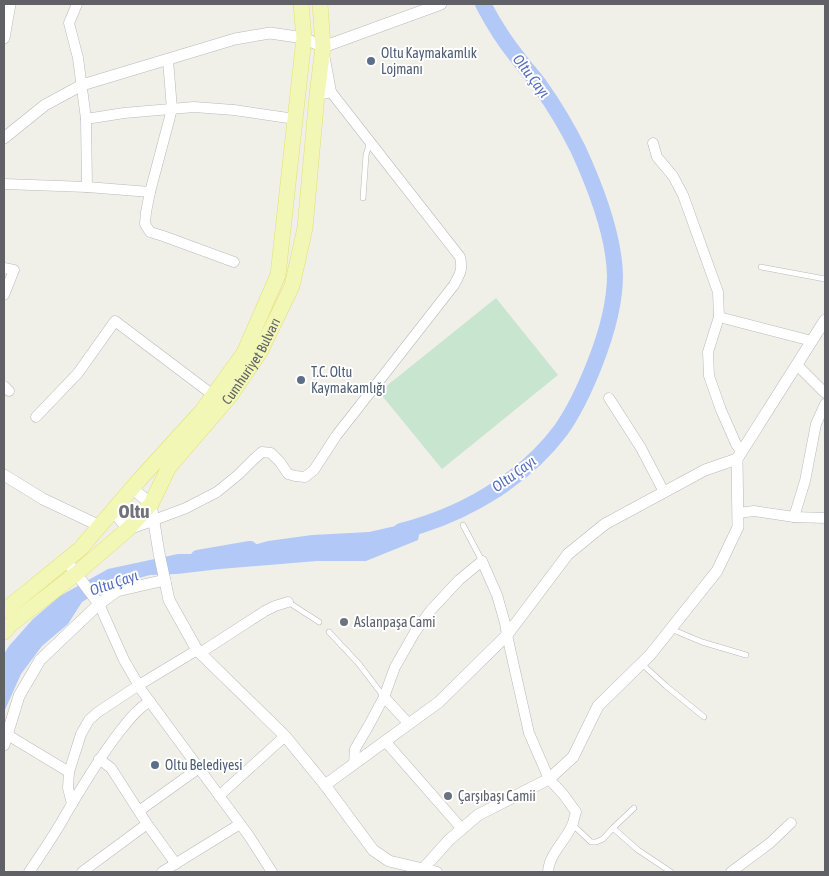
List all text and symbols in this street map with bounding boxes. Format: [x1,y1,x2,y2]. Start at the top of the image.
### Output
place label: Oltu Kaymakamlık Lojmanı [381,45,477,77]
water label: Oltu Çayı [510,51,553,101]
marker: Oltu Kaymakamlık Lojmanı [365,55,377,67]
street label: Cumhuriyet Bulvarı [218,315,283,408]
place label: T.C. Oltu Kaymakamlığı [311,364,385,396]
marker: T.C. Oltu Kaymakamlığı [295,374,307,386]
water label: Oltu Çayı [489,452,539,495]
district label: Oltu [119,500,149,522]
water label: Oltu Çayı [88,566,141,599]
place label: Aslanpaşa Cami [354,614,435,630]
marker: Aslanpaşa Cami [338,616,350,628]
place label: Oltu Belediyesi [165,757,242,773]
marker: Oltu Belediyesi [149,759,161,771]
place label: Çarşıbaşı Camii [458,788,536,804]
marker: Çarşıbaşı Camii [442,790,454,802]

